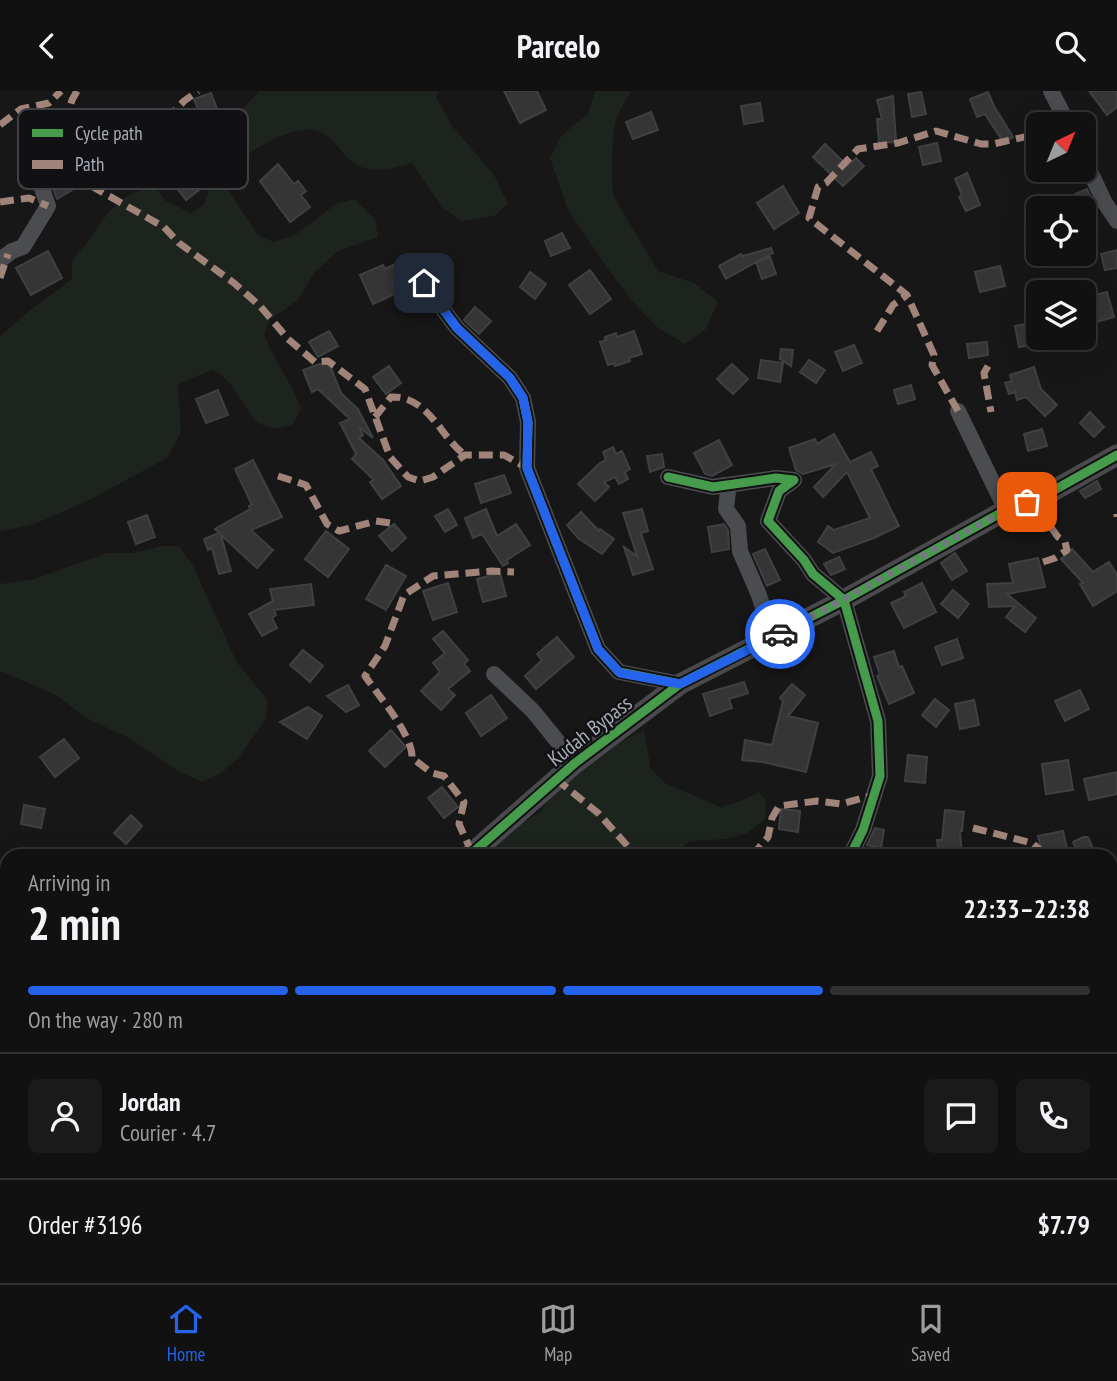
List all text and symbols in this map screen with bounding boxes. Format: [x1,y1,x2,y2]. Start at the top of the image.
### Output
text: Parcelo [517,25,600,67]
icon: back [28,27,66,65]
icon: search [1051,27,1089,65]
legend [18,109,248,189]
north arrow [1026,112,1096,182]
map controls [1026,112,1096,350]
text: Cycle path [75,121,143,145]
text: Path [75,152,104,176]
button: locate [1026,196,1096,266]
pin [394,253,454,313]
icon: home [405,264,443,302]
button: layers [1026,280,1096,350]
pin [997,472,1057,532]
icon: bag [1008,483,1046,521]
courier [745,599,815,669]
icon: car [761,615,799,653]
street label: Kudah Bypass [542,689,637,772]
text: Arriving in [28,868,110,897]
text: 22:33–22:38 [963,892,1090,925]
text: 2 min [28,893,121,953]
text: On the way · 280 m [28,1005,183,1034]
button: person [28,1079,102,1153]
button: chat [924,1079,998,1153]
button: phone [1016,1079,1090,1153]
text: Jordan [120,1085,181,1118]
text: Courier · 4.7 [120,1118,216,1147]
text: Order #3196 [28,1208,143,1241]
text: $7.79 [1037,1208,1090,1241]
tab: Home [167,1300,205,1366]
tab: Map [539,1300,577,1366]
tab: Saved [911,1300,950,1366]

